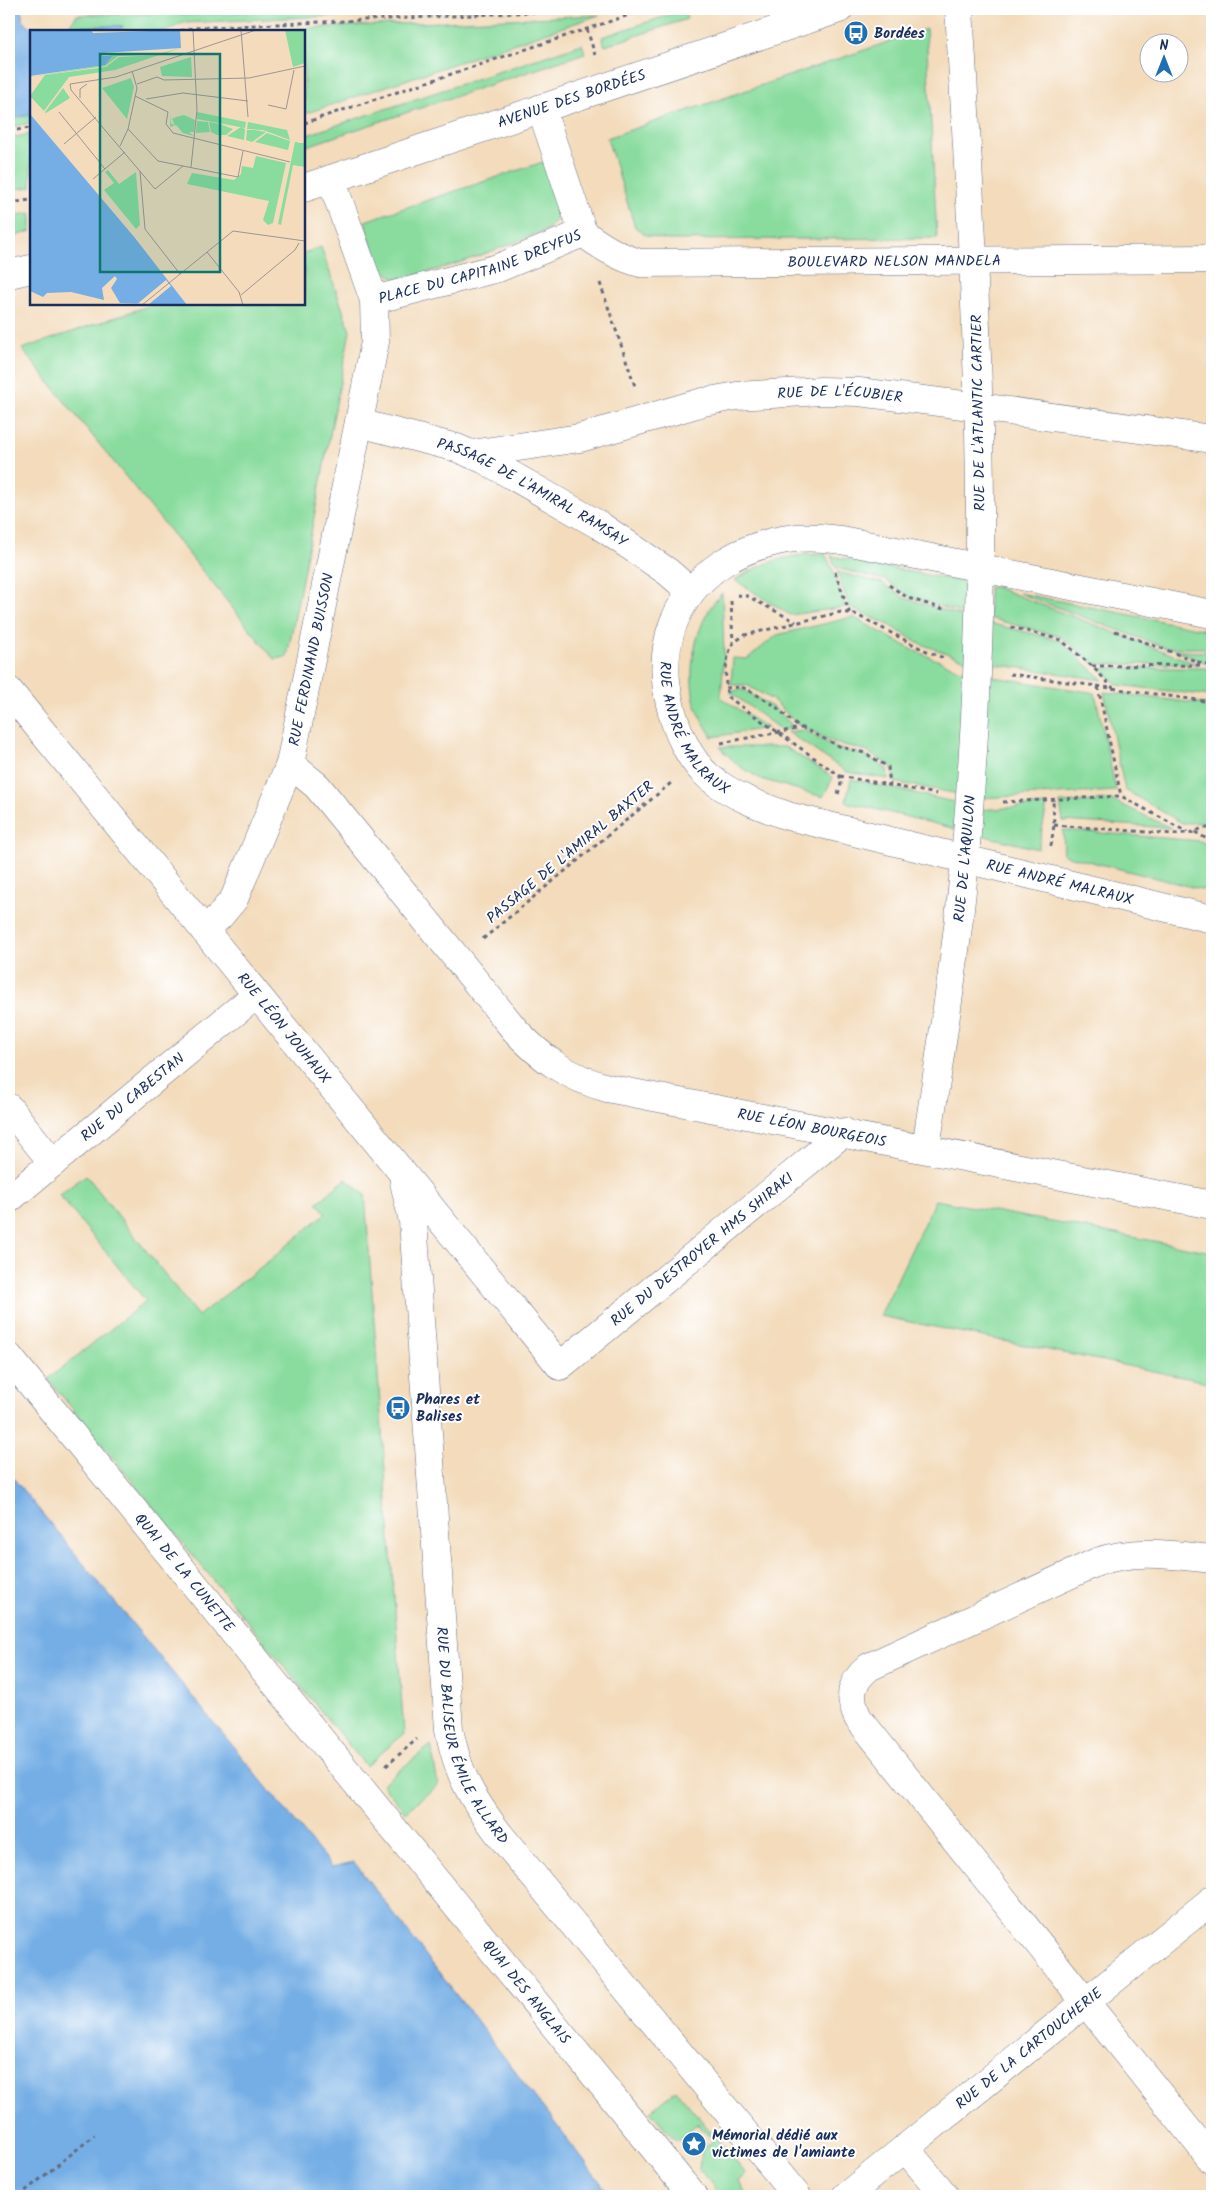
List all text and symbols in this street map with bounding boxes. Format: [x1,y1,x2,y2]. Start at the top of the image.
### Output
bus stop icon: Bordées [843,20,869,46]
place label: Bordées [874,22,925,46]
inset map [30,30,305,305]
north arrow [1138,32,1188,82]
text: N [1160,35,1169,57]
street label: AVENUE DES BORDÉES [494,63,649,135]
street label: PLACE DU CAPITAINE DREYFUS [376,224,585,311]
street label: BOULEVARD NELSON MANDELA [787,249,1001,275]
street label: RUE DE L'ATLANTIC CARTIER [965,314,993,512]
street label: RUE DE L'ÉCUBIER [776,380,904,410]
street label: PASSAGE DE L'AMIRAL RAMSAY [434,432,633,555]
street label: RUE FERDINAND BUISSON [283,571,341,748]
street label: RUE ANDRÉ MALRAUX [652,661,735,802]
street label: PASSAGE DE L'AMIRAL BAXTER [482,775,660,930]
street label: RUE DE L'AQUILON [948,794,983,923]
street label: RUE ANDRÉ MALRAUX [984,854,1136,913]
street label: RUE LÉON JOUHAUX [230,968,337,1090]
street label: RUE DU CABESTAN [76,1048,190,1148]
street label: RUE LÉON BOURGEOIS [735,1102,888,1155]
street label: RUE DU DESTROYER HMS SHIRAKI [605,1167,800,1333]
place label: Phares et Balises [416,1388,480,1429]
bus stop icon: Phares et Balises [385,1395,411,1421]
street label: QUAI DE LA CUNETTE [128,1508,241,1639]
street label: RUE DU BALISEUR ÉMILE ALLARD [429,1626,514,1851]
street label: QUAI DES ANGLAIS [476,1935,576,2050]
street label: RUE DE LA CARTOUCHERIE [950,1981,1109,2116]
place label: Mémorial dédié aux victimes de l'amiante [712,2124,856,2165]
place icon: Mémorial dédié aux victimes de l'amiante [681,2131,707,2157]

